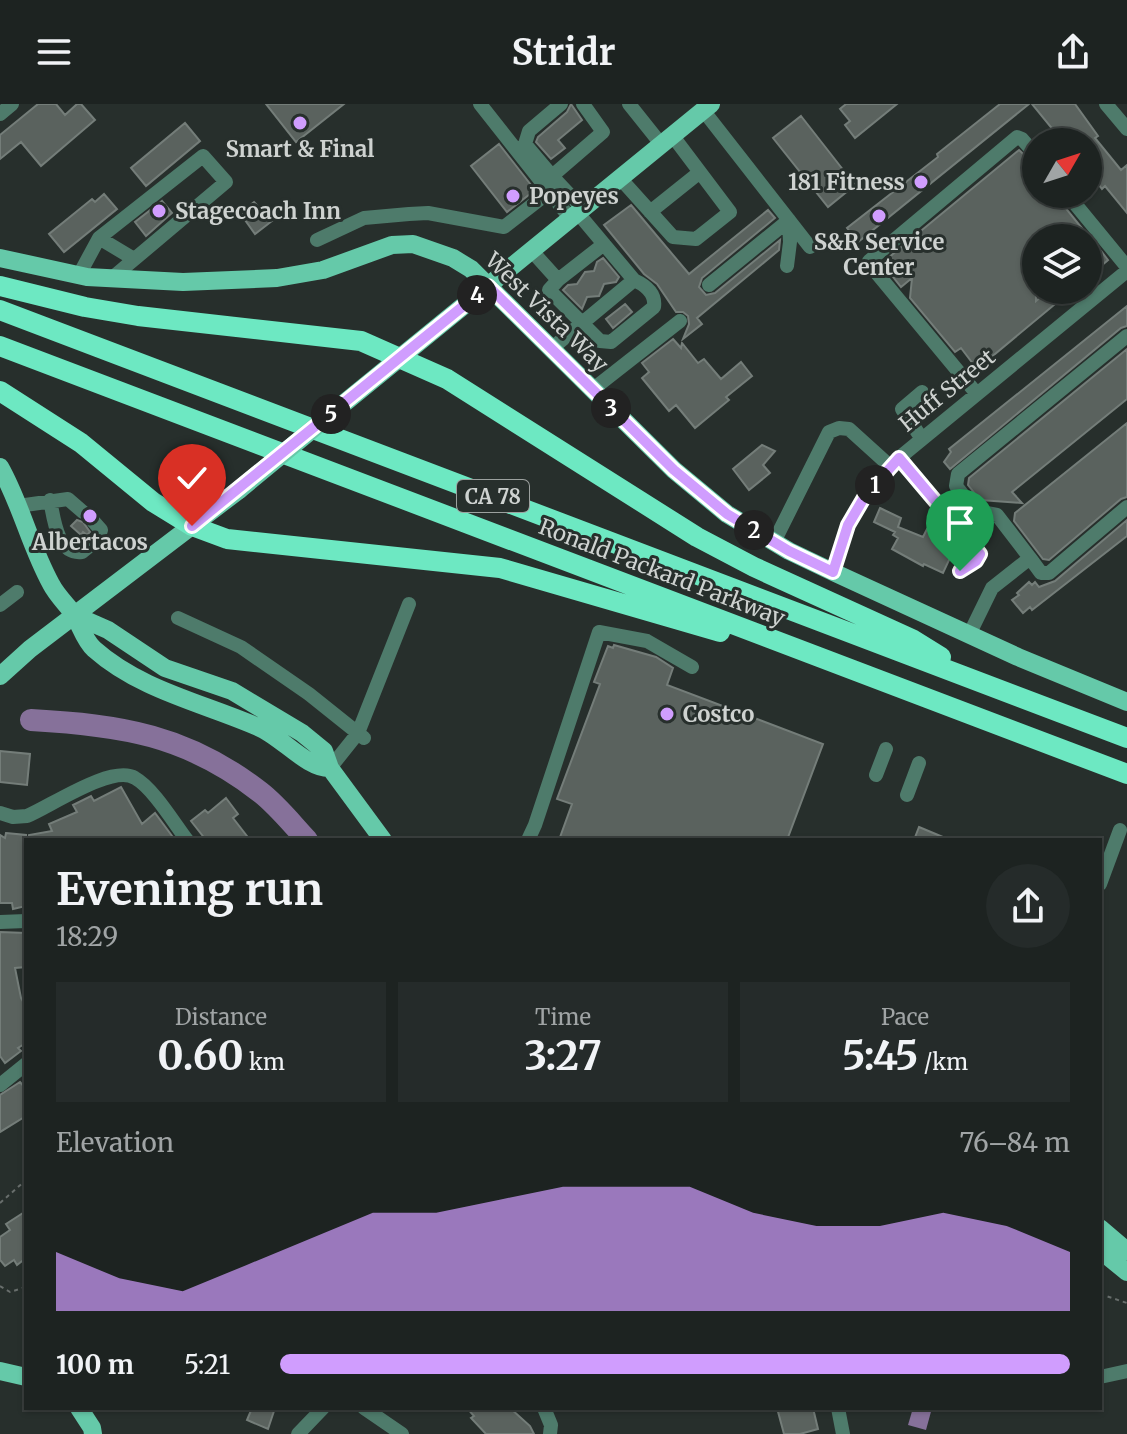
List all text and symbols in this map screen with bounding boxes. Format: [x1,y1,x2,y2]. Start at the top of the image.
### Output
icon: menu [32,30,76,74]
text: Stridr [512,30,615,75]
icon: share [1051,30,1095,74]
marker: Smart & Final [291,114,309,132]
north arrow [1022,128,1102,208]
map controls [1022,128,1102,304]
place label: Smart & Final [225,135,375,163]
place label: 181 Fitness [788,168,905,196]
marker: 181 Fitness [912,173,930,191]
place label: Popeyes [529,182,619,210]
marker: Popeyes [504,187,522,205]
place label: Stagecoach Inn [175,197,341,225]
marker: Stagecoach Inn [150,202,168,220]
marker: S&R Service Center [870,207,888,225]
button: layers [1022,224,1102,304]
place label: S&R Service Center [814,228,944,281]
street label: West Vista Way [479,245,615,378]
pin: 4 [457,275,497,315]
text: 4 [470,281,484,309]
street label: Huff Street [893,342,1001,437]
pin: 3 [591,388,631,428]
pin: 5 [311,394,351,434]
text: 3 [605,394,617,422]
text: 5 [325,400,337,428]
pin [158,444,226,526]
icon: check [170,456,214,500]
pin: 1 [855,465,895,505]
text: 1 [870,471,880,499]
road number: CA 78 [457,480,529,512]
pin [926,489,994,571]
icon: arrive [938,501,982,545]
marker: Albertacos [81,507,99,525]
pin: 2 [734,510,774,550]
street label: Ronald Packard Parkway [535,512,789,632]
text: 2 [748,516,760,544]
place label: Albertacos [31,528,148,556]
place label: Costco [683,700,754,728]
marker: Costco [658,705,676,723]
text: Evening run [56,862,323,917]
button: share [986,864,1070,948]
text: 18:29 [56,920,118,953]
text: Distance [175,1003,267,1031]
text: Time [535,1003,591,1031]
text: Pace [881,1003,929,1031]
text: 0.60 [157,1031,244,1081]
text: 3:27 [524,1031,602,1081]
text: 5:45 [842,1031,919,1081]
text: km [244,1048,285,1076]
text: /km [919,1048,968,1076]
text: Elevation [56,1126,174,1159]
text: 76–84 m [960,1126,1070,1159]
text: 100 m [56,1348,134,1381]
text: 5:21 [184,1348,230,1381]

